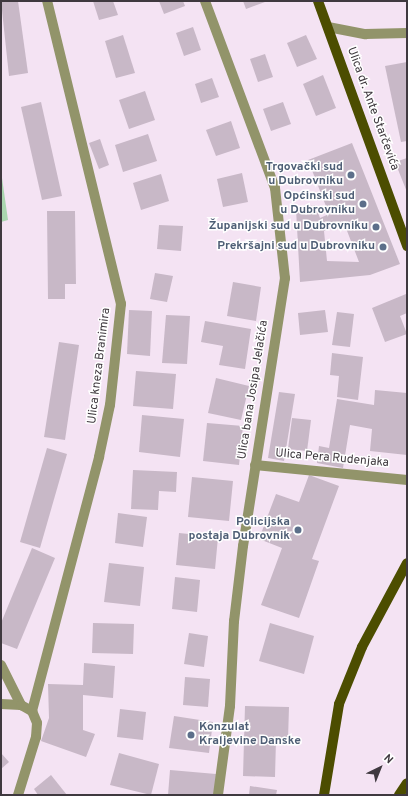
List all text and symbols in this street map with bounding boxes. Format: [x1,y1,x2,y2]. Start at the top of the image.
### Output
street label: Ulica dr. Ante Starčevića [343,45,401,173]
place label: Trgovački sud u Dubrovniku [266,161,343,189]
marker: Trgovački sud u Dubrovniku [346,170,356,180]
place label: Općinski sud u Dubrovniku [280,190,355,218]
marker: Općinski sud u Dubrovniku [358,199,368,209]
place label: Županijski sud u Dubrovniku [209,220,368,234]
marker: Županijski sud u Dubrovniku [371,222,381,232]
place label: Prekršajni sud u Dubrovniku [217,240,375,254]
marker: Prekršajni sud u Dubrovniku [378,242,388,252]
street label: Ulica kneza Branimira [86,307,114,425]
street label: Ulica bana Josipa Jelačića [236,319,272,461]
street label: Ulica Pera Rudenjaka [275,447,389,471]
place label: Policijska postaja Dubrovnik [188,516,290,544]
marker: Policijska postaja Dubrovnik [293,525,303,535]
place label: Konzulat Kraljevine Danske [199,721,301,749]
marker: Konzulat Kraljevine Danske [186,730,196,740]
north arrow [360,748,400,788]
text: N [381,751,396,767]

